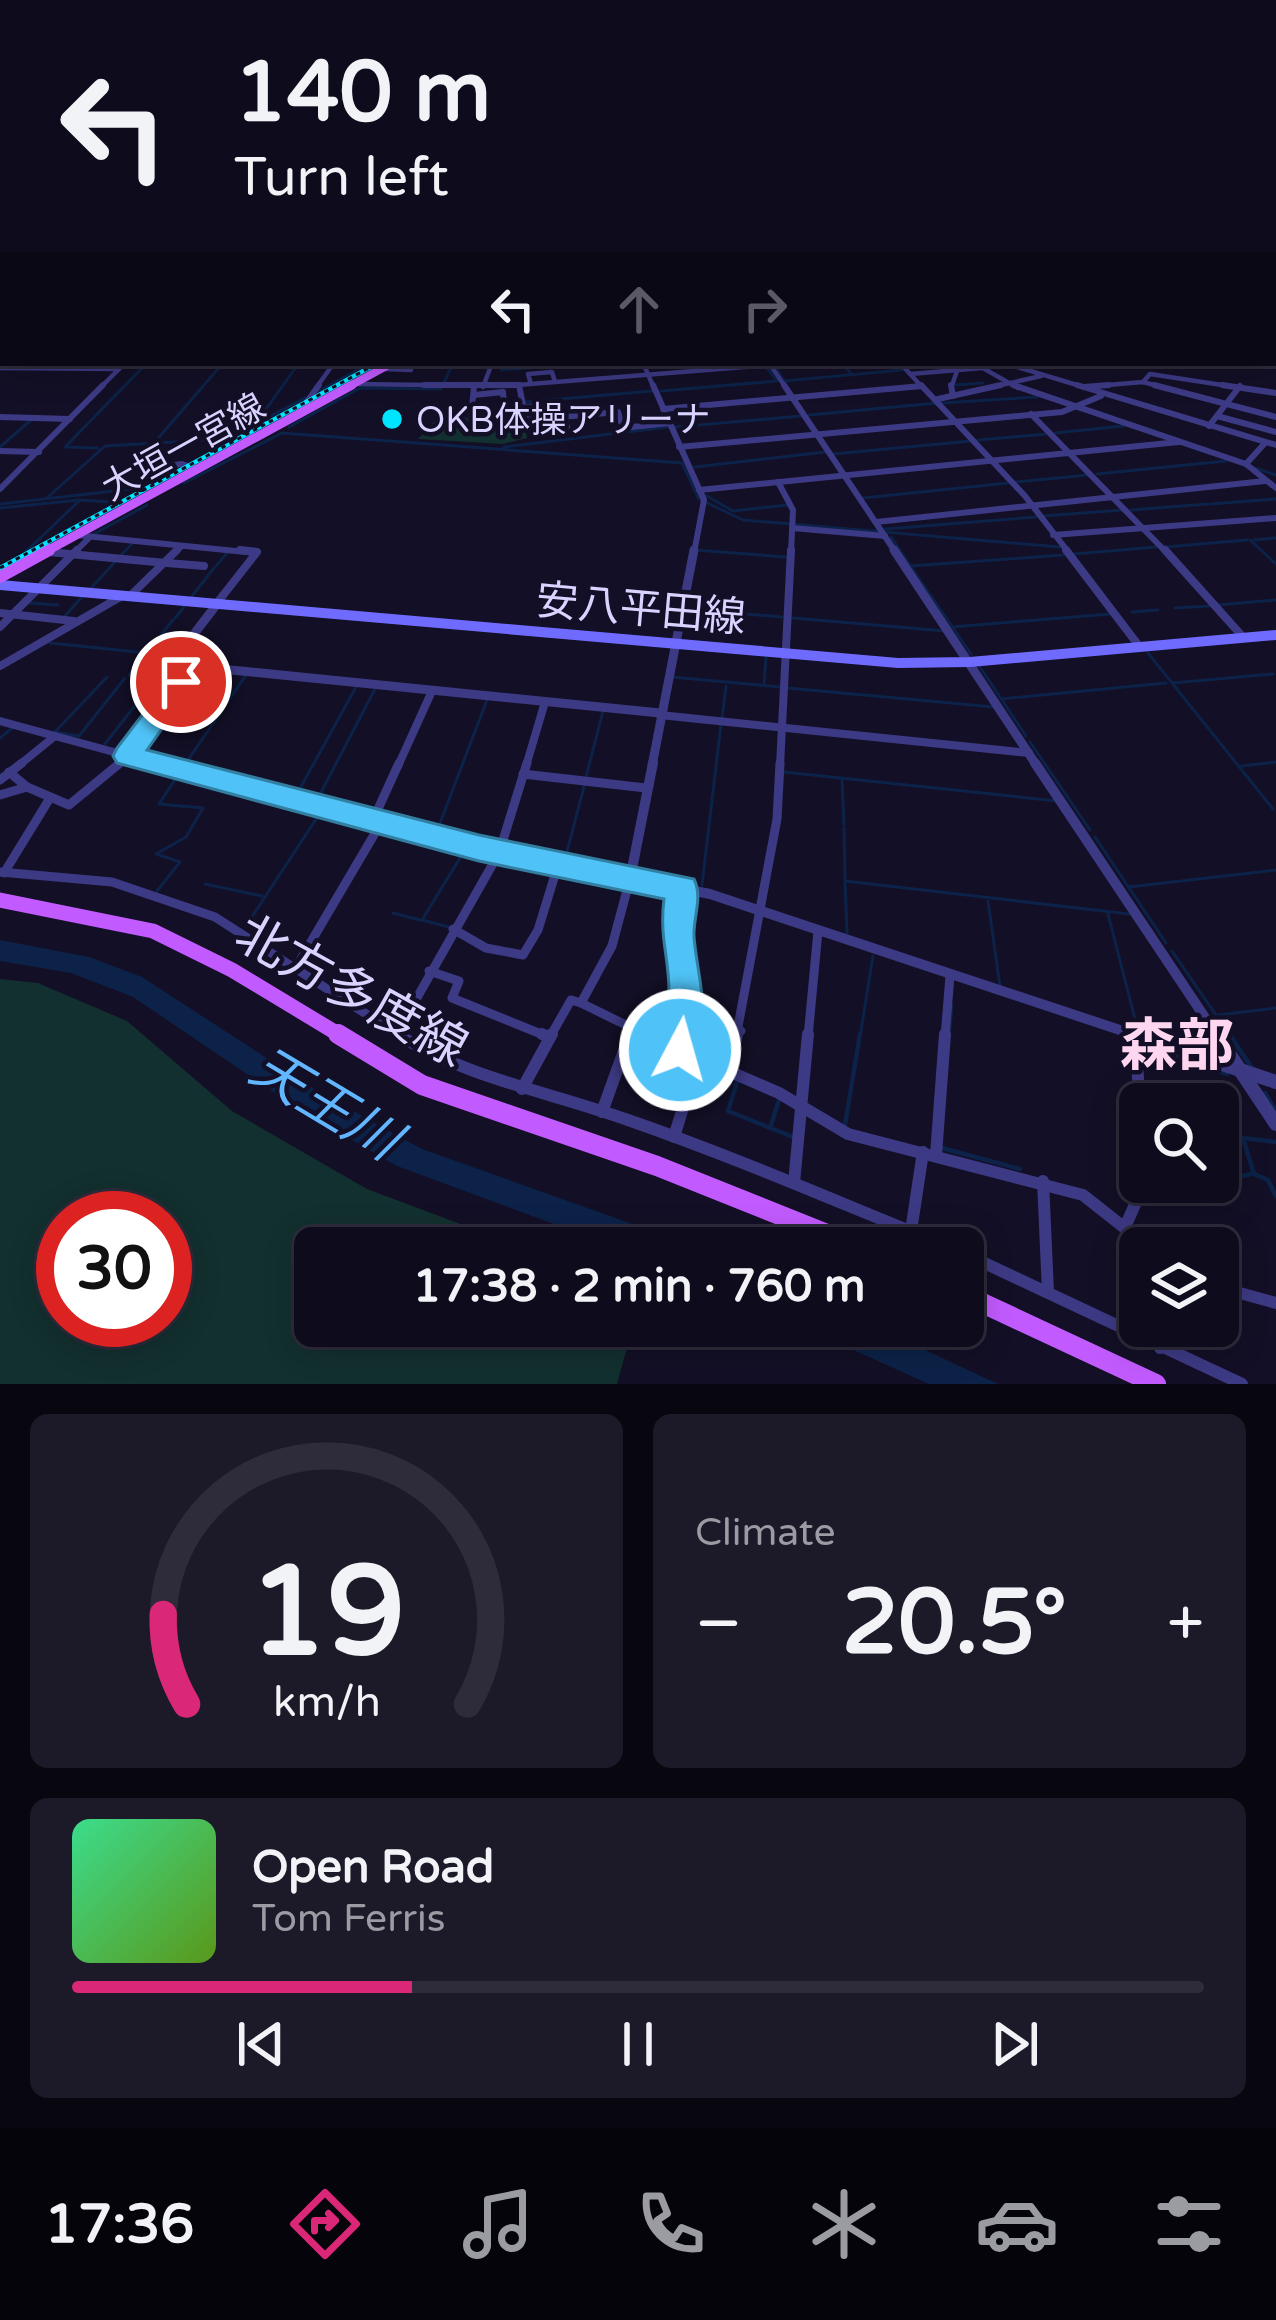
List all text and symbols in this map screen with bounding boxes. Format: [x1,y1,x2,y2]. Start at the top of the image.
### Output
text: 140 m [234,43,491,144]
icon: left [36,48,192,204]
text: Turn left [234,145,449,210]
icon: left [480,276,546,342]
icon: ahead [606,276,672,342]
icon: right [732,276,798,342]
street label: 大垣一宮線 [95,385,273,510]
place label: OKB体操アリーナ [416,399,710,442]
marker: OKB体操アリーナ [379,406,405,432]
street label: 安八平田線 [534,575,748,644]
pin [130,631,232,733]
icon: arrive [148,649,214,715]
street label: 北方多度線 [224,903,478,1081]
position arrow [617,987,743,1113]
district label: 森部 [1120,1013,1234,1081]
water label: 天王川 [239,1035,416,1176]
map controls [1119,1083,1239,1347]
button: search [1119,1083,1239,1203]
speed limit sign: 30 [36,1191,192,1347]
button: layers [1119,1227,1239,1347]
text: 17:38 · 2 min · 760 m [413,1260,865,1314]
text: Climate [695,1509,835,1556]
text: 19 [248,1538,405,1689]
text: 20.5° [842,1569,1067,1678]
text: − [695,1584,742,1664]
text: + [1167,1584,1204,1664]
text: km/h [273,1677,380,1728]
text: Open Road [252,1841,494,1895]
text: Tom Ferris [252,1895,445,1942]
icon: previous [228,2011,294,2077]
icon: pause [605,2011,671,2077]
icon: next [982,2011,1048,2077]
icon: directions [283,2182,367,2266]
icon: music [456,2182,540,2266]
icon: phone [629,2182,713,2266]
icon: climate [802,2182,886,2266]
icon: car [975,2182,1059,2266]
icon: filters [1147,2182,1231,2266]
text: 17:36 [44,2192,194,2257]

